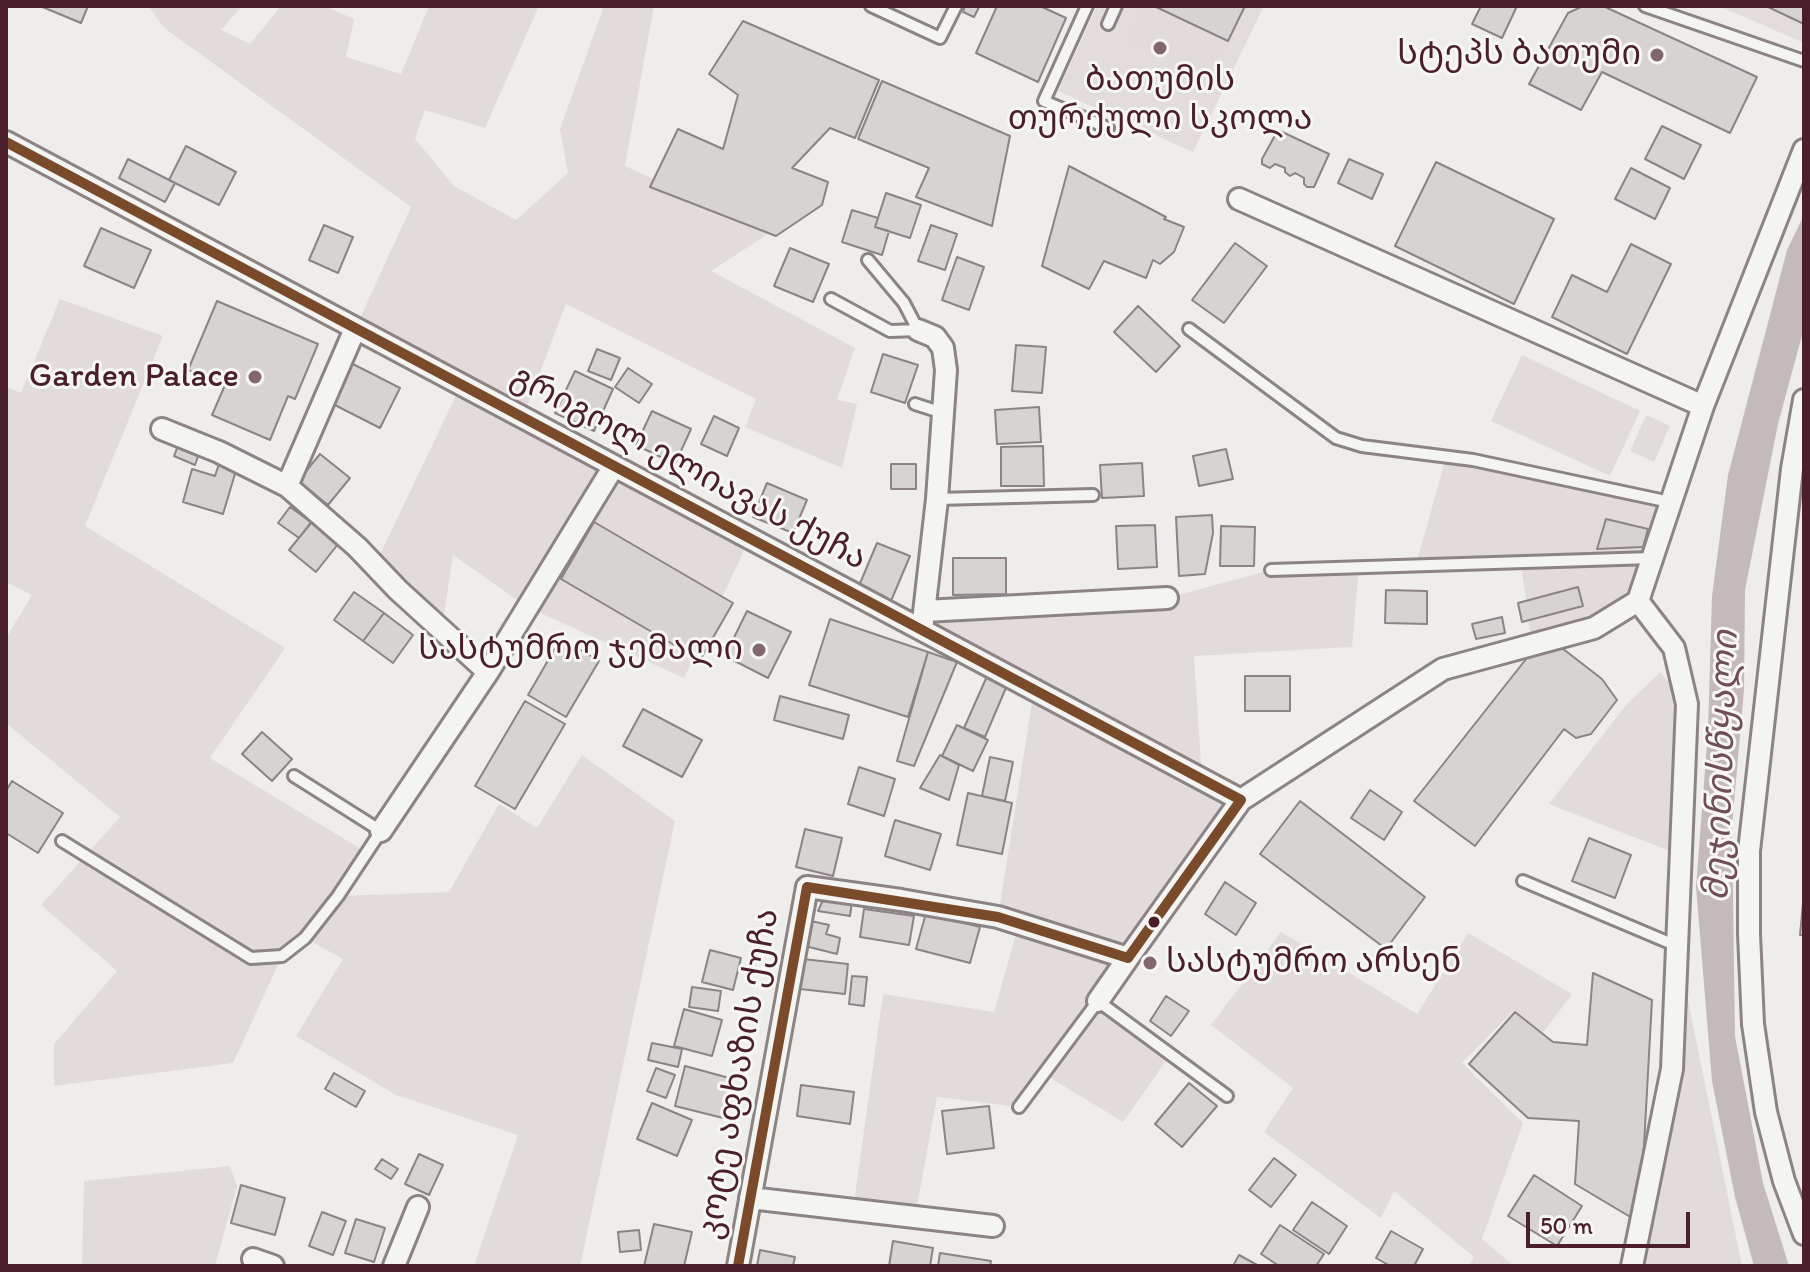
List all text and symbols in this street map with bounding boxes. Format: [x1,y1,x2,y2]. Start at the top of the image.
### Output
place label: სტეპს ბათუმი [1397,35,1641,75]
marker: ბათუმის თურქული სკოლა [1151,39,1169,57]
marker: სტეპს ბათუმი [1648,46,1666,64]
place label: ბათუმის თურქული სკოლა [1008,61,1312,140]
place label: Garden Palace [29,357,239,397]
street label: გრიგოლ ელიავას ქუჩა [503,358,873,580]
marker: Garden Palace [246,368,264,386]
place label: სასტუმრო ჯემალი [418,630,743,670]
water label: მეჯინისწყალი [1697,630,1749,902]
marker: სასტუმრო ჯემალი [750,641,768,659]
street label: კოტე აფხაზის ქუჩა [691,906,789,1242]
unlabelled marker [1146,914,1162,930]
place label: სასტუმრო არსენ [1166,943,1461,983]
marker: სასტუმრო არსენ [1141,954,1159,972]
scale bar [1530,1196,1694,1246]
text: 50 m [1540,1211,1593,1240]

